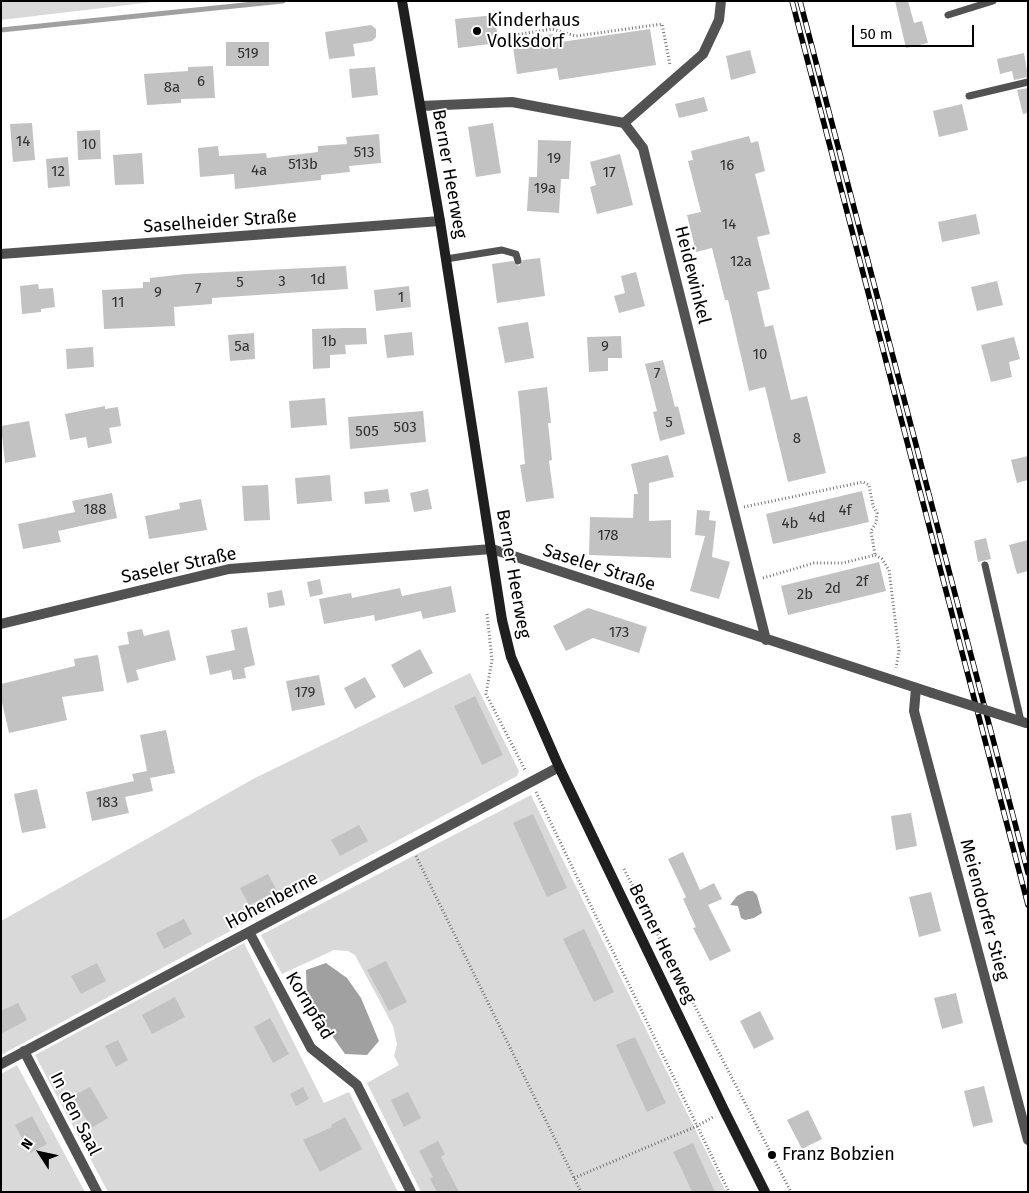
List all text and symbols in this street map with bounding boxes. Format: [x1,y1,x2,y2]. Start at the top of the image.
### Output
place label: Kinderhaus Volksdorf [487,10,580,52]
scale bar [854,15,976,47]
marker: Kinderhaus Volksdorf [471,25,483,37]
text: 50 m [860,25,893,43]
house number: 519 [237,45,259,63]
house number: 6 [197,73,205,91]
house number: 8a [164,79,180,97]
street label: Berner Heerweg [427,108,471,240]
house number: 14 [16,133,30,151]
house number: 10 [82,136,96,154]
house number: 513 [354,144,374,162]
house number: 19 [547,150,561,168]
house number: 513b [288,156,318,174]
house number: 16 [720,157,734,175]
house number: 4a [251,162,267,180]
house number: 12 [51,163,65,181]
house number: 17 [602,164,616,182]
house number: 19a [534,180,556,198]
street label: Saselheider Straße [143,206,297,238]
house number: 14 [722,216,736,234]
street label: Heidewinkel [669,224,715,326]
house number: 12a [730,253,752,271]
house number: 1d [310,271,326,289]
house number: 3 [278,273,286,291]
house number: 5 [236,274,244,292]
house number: 7 [195,280,201,298]
house number: 9 [154,284,162,302]
house number: 1 [398,289,404,307]
house number: 11 [112,294,124,312]
house number: 1b [321,333,337,351]
house number: 5a [234,338,250,356]
house number: 9 [601,338,609,356]
house number: 10 [753,346,767,364]
house number: 7 [654,365,660,383]
house number: 5 [665,414,673,432]
house number: 503 [393,419,417,437]
house number: 505 [355,423,379,441]
house number: 8 [793,430,801,448]
house number: 188 [83,501,107,519]
house number: 4f [839,502,851,520]
street label: Berner Heerweg [491,508,535,640]
house number: 4d [809,509,825,527]
house number: 4b [782,515,798,533]
house number: 178 [597,527,619,545]
street label: Saseler Straße [540,540,658,596]
street label: Saseler Straße [119,543,239,589]
house number: 2f [856,573,868,591]
house number: 2d [825,580,841,598]
house number: 2b [797,586,813,604]
house number: 173 [609,624,629,642]
house number: 179 [295,684,315,702]
house number: 183 [96,794,118,812]
street label: Meiendorfer Stieg [955,837,1013,983]
street label: Hohenberne [222,868,322,934]
street label: Berner Heerweg [624,881,700,1007]
street label: Kornpfad [280,968,338,1044]
street label: In den Saal [45,1069,105,1159]
north arrow [15,1128,65,1178]
text: N [18,1135,37,1153]
place label: Franz Bobzien [782,1144,895,1166]
marker: Franz Bobzien [766,1149,778,1161]

